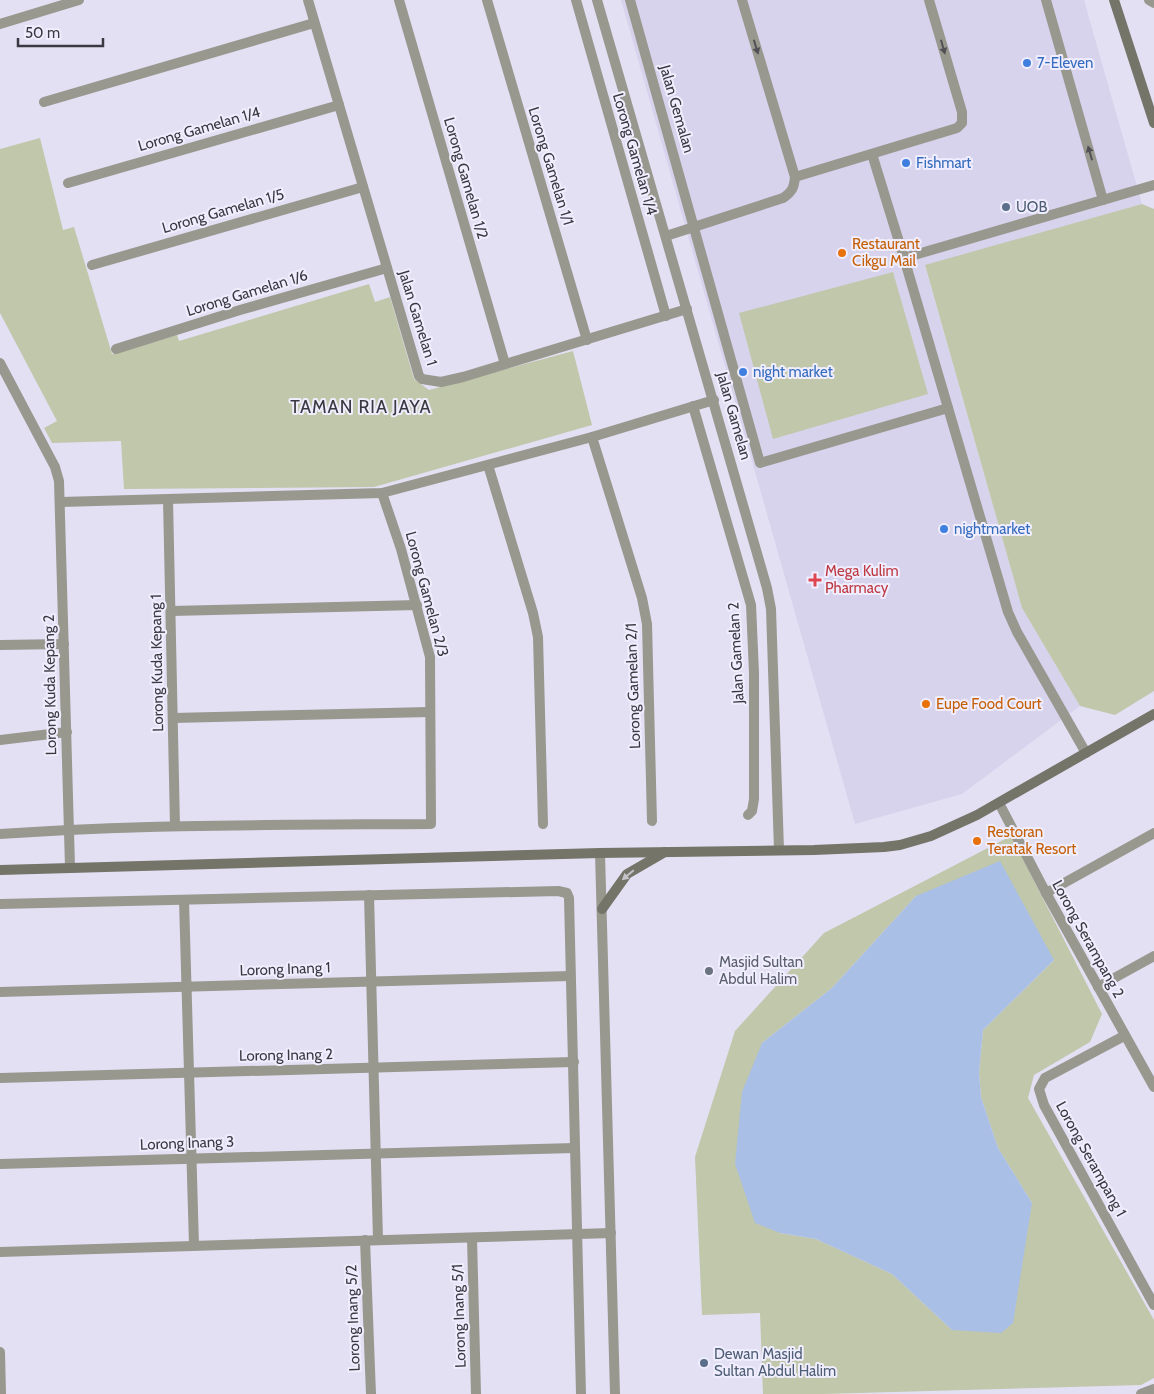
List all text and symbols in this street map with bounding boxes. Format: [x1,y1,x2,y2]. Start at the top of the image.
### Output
scale bar [18,15,102,47]
text: 50 m [25,24,60,42]
one-way arrow [752,39,760,54]
one-way arrow [939,39,947,54]
place label: 7-Eleven [1037,54,1093,72]
marker: 7-Eleven [1021,57,1033,69]
street label: Jalan Gemalan [656,62,698,155]
street label: Lorong Gamelan 1/4 [609,91,661,217]
street label: Lorong Gamelan 1/4 [136,103,262,155]
street label: Lorong Gamelan 1/1 [524,105,578,227]
street label: Lorong Gamelan 1/2 [440,115,492,241]
one-way arrow [1085,145,1093,160]
place label: Fishmart [916,154,971,172]
marker: Fishmart [900,157,912,169]
street label: Lorong Gamelan 1/5 [160,185,286,237]
place label: UOB [1016,198,1047,216]
marker: UOB [1000,201,1012,213]
place label: Restaurant Cikgu Mail [852,235,920,270]
marker: Restaurant Cikgu Mail [836,247,848,259]
street label: Lorong Gamelan 1/6 [184,266,310,320]
street label: Jalan Gamelan 1 [395,267,441,368]
place label: night market [753,363,833,381]
marker: night market [737,366,749,378]
street label: Jalan Gamelan [713,369,755,462]
district label: TAMAN RIA JAYA [290,396,432,418]
place label: nightmarket [954,520,1030,538]
marker: nightmarket [938,523,950,535]
street label: Lorong Gamelan 2/3 [402,529,452,659]
place label: Mega Kulim Pharmacy [825,562,899,597]
marker: Mega Kulim Pharmacy [809,574,821,586]
street label: Lorong Kuda Kepang 1 [147,594,167,732]
street label: Jalan Gamelan 2 [724,602,748,705]
street label: Lorong Kuda Kepang 2 [40,614,60,756]
street label: Lorong Gamelan 2/1 [622,623,644,749]
place label: Eupe Food Court [936,695,1042,713]
marker: Eupe Food Court [920,698,932,710]
place label: Restoran Teratak Resort [987,823,1076,858]
marker: Restoran Teratak Resort [971,835,983,847]
one-way arrow [622,869,635,880]
street label: Lorong Serampang 2 [1048,877,1128,1001]
place label: Masjid Sultan Abdul Halim [719,953,803,988]
street label: Lorong Inang 1 [239,958,331,980]
marker: Masjid Sultan Abdul Halim [703,965,715,977]
street label: Lorong Inang 2 [239,1045,333,1065]
street label: Lorong Serampang 1 [1052,1098,1130,1220]
street label: Lorong Inang 3 [140,1132,234,1154]
street label: Lorong Inang 5/2 [342,1264,364,1372]
street label: Lorong Inang 5/1 [448,1264,470,1368]
place label: Dewan Masjid Sultan Abdul Halim [714,1345,836,1380]
marker: Dewan Masjid Sultan Abdul Halim [698,1357,710,1369]

